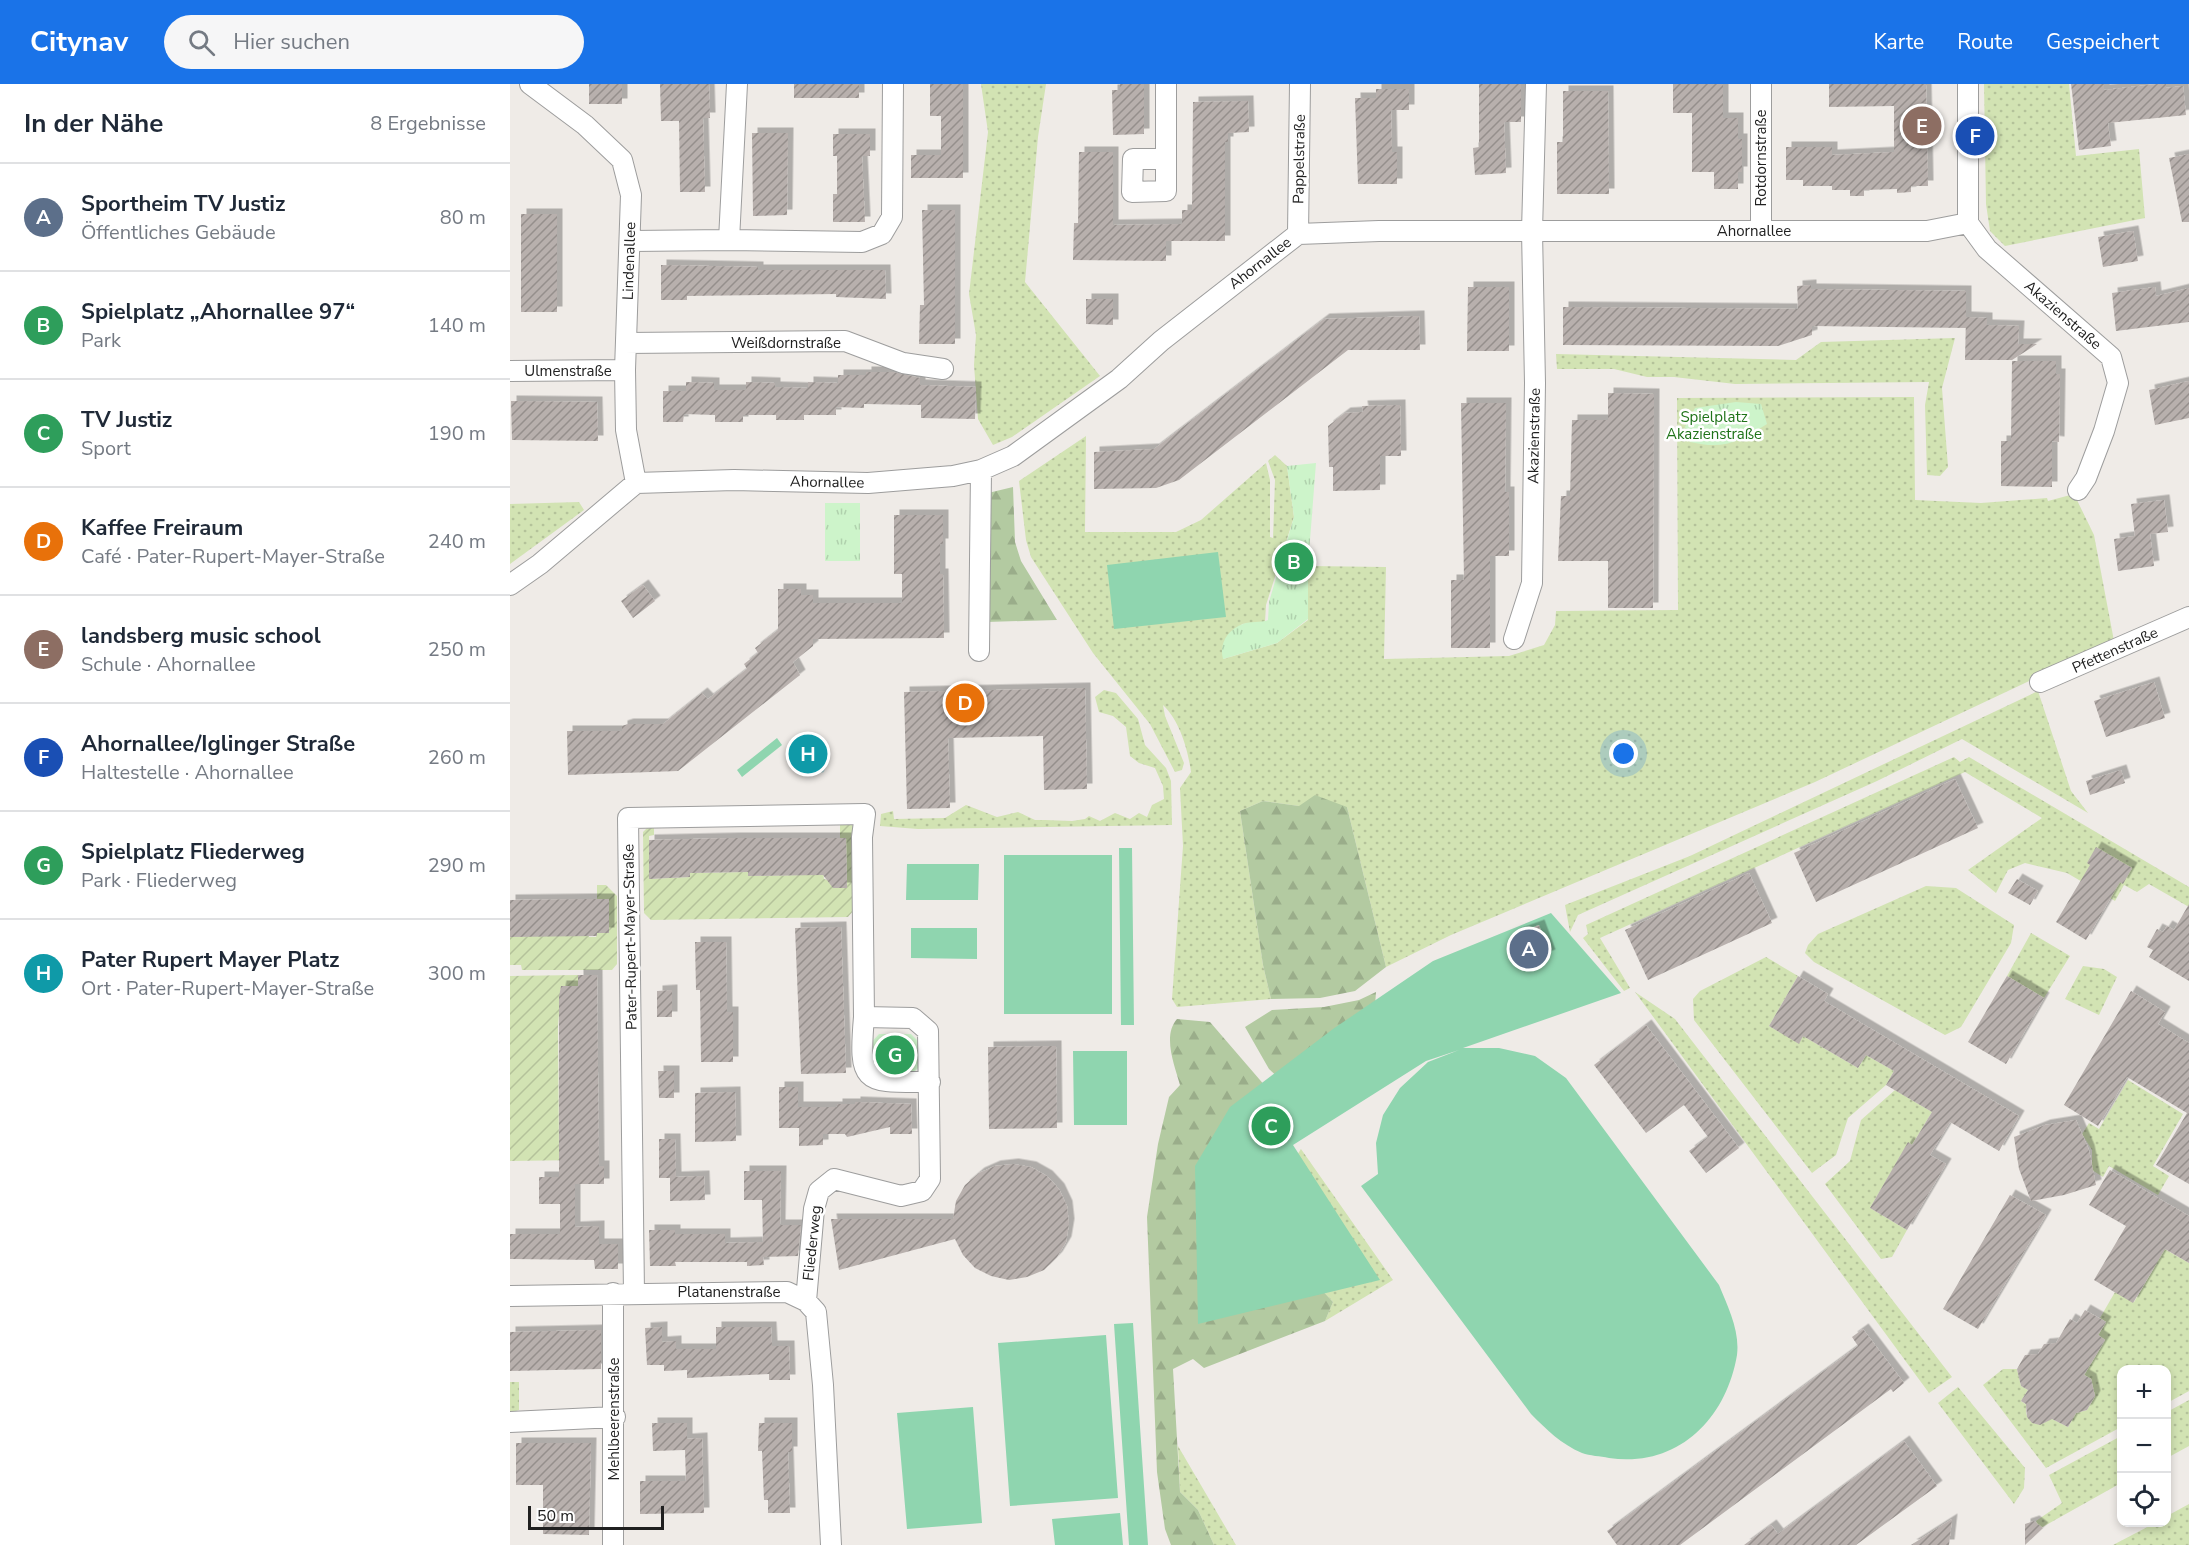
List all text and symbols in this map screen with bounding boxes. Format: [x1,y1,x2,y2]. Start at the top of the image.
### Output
search box [164,15,584,69]
text: Citynav [30,23,128,61]
icon: search [185,26,218,59]
text: Hier suchen [233,27,350,57]
text: Karte [1874,28,1924,56]
text: Route [1957,28,2013,56]
text: Gespeichert [2046,28,2159,56]
pin: E [1902,104,1942,148]
text: In der Nähe [24,106,163,141]
street label: Rotdornstraße [1751,109,1771,207]
text: 8 Ergebnisse [370,110,486,137]
pin: F [1956,113,1994,158]
street label: Pappelstraße [1288,114,1310,204]
text: Sportheim TV Justiz [81,189,285,219]
text: A [36,204,51,231]
text: 80 m [440,204,486,231]
text: Öffentliches Gebäude [81,219,276,246]
street label: Ahornallee [1717,221,1791,241]
street label: Lindenallee [618,222,640,300]
street label: Ahornallee [1225,232,1295,294]
street label: Akazienstraße [2020,276,2106,354]
text: Spielplatz „Ahornallee 97“ [81,297,355,327]
text: B [37,312,50,339]
text: 140 m [428,312,486,339]
text: Park [81,327,121,354]
street label: Weißdornstraße [731,333,841,353]
street label: Ulmenstraße [524,361,612,381]
street label: Akazienstraße [1523,388,1545,484]
text: TV Justiz [81,405,172,435]
park label: Spielplatz Akazienstraße [1666,407,1762,444]
text: C [37,420,50,447]
text: 190 m [428,420,486,447]
text: Sport [81,435,131,462]
street label: Ahornallee [790,471,864,493]
text: Kaffee Freiraum [81,513,243,543]
text: D [36,528,51,555]
text: 240 m [428,528,486,555]
pin: B [1274,540,1314,584]
text: Café · Pater-Rupert-Mayer-Straße [81,543,385,570]
text: landsberg music school [81,621,321,651]
street label: Pfettenstraße [2069,622,2161,678]
text: E [38,636,49,663]
text: 250 m [428,636,486,663]
text: Schule · Ahornallee [81,651,256,678]
pin: D [946,680,984,726]
text: Ahornallee/Iglinger Straße [81,729,355,759]
pin: H [788,732,828,776]
your location [1609,739,1638,768]
text: F [38,744,49,771]
text: 260 m [428,744,486,771]
text: Haltestelle · Ahornallee [81,759,294,786]
text: Spielplatz Fliederweg [81,837,305,867]
street label: Pater-Rupert-Mayer-Straße [618,844,642,1030]
text: G [36,852,51,879]
text: 290 m [428,852,486,879]
text: Park · Fliederweg [81,867,237,894]
pin: A [1510,926,1548,972]
text: Pater Rupert Mayer Platz [81,945,339,975]
text: H [36,960,51,987]
text: 300 m [428,960,486,987]
text: Ort · Pater-Rupert-Mayer-Straße [81,975,374,1002]
pin: G [876,1032,914,1078]
pin: C [1252,1104,1290,1148]
street label: Fliederweg [798,1204,826,1282]
street label: Platanenstraße [678,1282,780,1302]
street label: Mehlbeerenstraße [604,1357,624,1481]
map controls [2117,1365,2171,1527]
button: + [2117,1365,2171,1419]
button: − [2117,1419,2171,1473]
button: locate [2117,1473,2171,1527]
scale bar [528,1503,664,1530]
text: 50 m [537,1505,574,1527]

